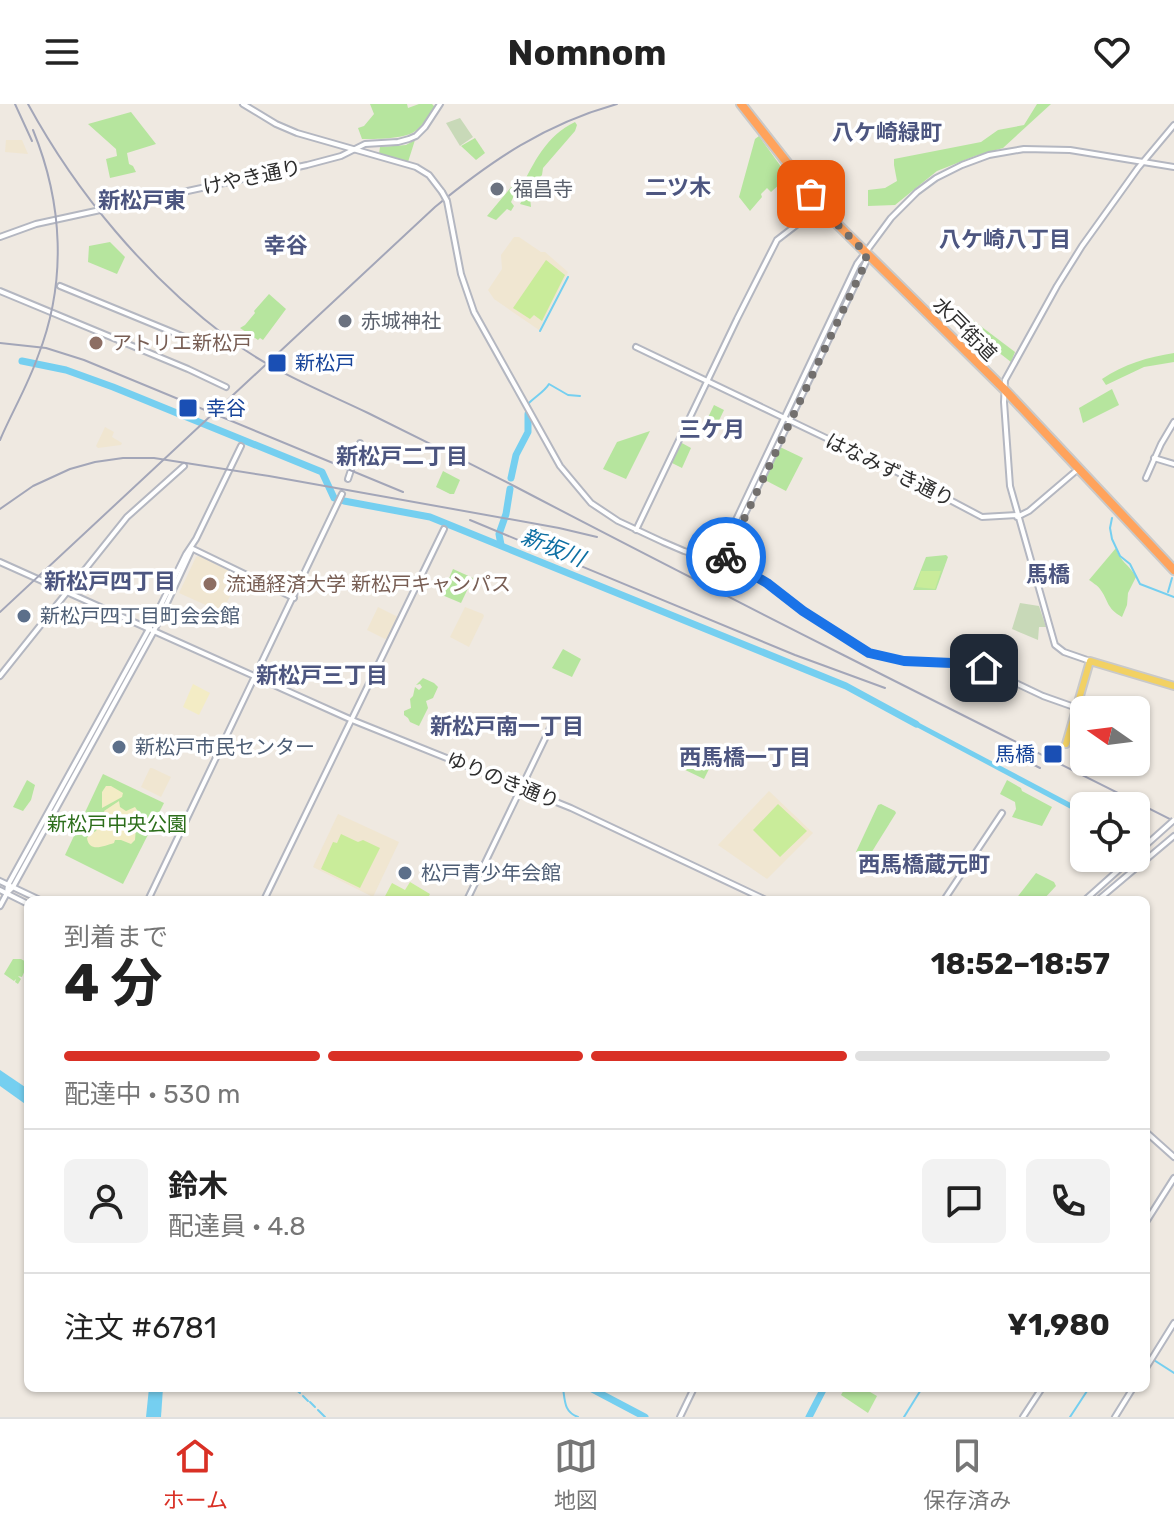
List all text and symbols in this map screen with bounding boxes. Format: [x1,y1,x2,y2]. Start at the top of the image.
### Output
icon: menu [40,30,84,74]
icon: heart [1090,30,1134,74]
text: Nomnom [508,31,666,74]
district label: 八ケ崎緑町 [832,119,942,146]
street label: けやき通り [201,155,303,199]
pin [777,160,845,228]
icon: bag [789,172,833,216]
district label: 二ツ木 [645,174,711,201]
place label: 福昌寺 [513,177,573,201]
marker: 福昌寺 [488,180,506,198]
district label: 新松戸東 [98,187,186,214]
district label: 八ケ崎八丁目 [939,226,1071,253]
district label: 幸谷 [264,232,308,259]
street label: 水戸街道 [928,292,1002,366]
place label: 赤城神社 [361,309,441,333]
marker: 赤城神社 [336,312,354,330]
place label: アトリエ新松戸 [112,331,252,355]
marker: アトリエ新松戸 [87,334,105,352]
place label: 新松戸 [295,351,355,375]
marker: 新松戸 [266,352,288,374]
place label: 幸谷 [206,396,246,420]
marker: 幸谷 [177,397,199,419]
district label: 三ケ月 [679,416,745,443]
street label: はなみずき通り [822,429,958,511]
district label: 新松戸二丁目 [336,443,468,470]
courier [686,517,766,597]
water label: 新坂川 [517,523,590,573]
icon: bike [704,535,748,579]
district label: 馬橋 [1026,561,1070,588]
district label: 新松戸四丁目 [44,568,176,595]
place label: 流通経済大学 新松戸キャンパス [226,572,511,596]
marker: 流通経済大学 新松戸キャンパス [201,575,219,593]
place label: 新松戸四丁目町会会館 [40,604,240,628]
marker: 新松戸四丁目町会会館 [15,607,33,625]
pin [950,634,1018,702]
icon: home [962,646,1006,690]
district label: 新松戸三丁目 [256,662,388,689]
north arrow [1070,696,1150,776]
map controls [1070,696,1150,872]
district label: 新松戸南一丁目 [430,713,584,740]
place label: 新松戸市民センター [135,735,315,759]
marker: 新松戸市民センター [110,738,128,756]
place label: 馬橋 [995,742,1035,766]
marker: 馬橋 [1042,743,1064,765]
district label: 西馬橋一丁目 [679,744,811,771]
street label: ゆりのき通り [443,747,563,813]
button: locate [1070,792,1150,872]
park label: 新松戸中央公園 [47,812,187,836]
district label: 西馬橋蔵元町 [858,851,990,878]
place label: 松戸青少年会館 [421,861,561,885]
marker: 松戸青少年会館 [396,864,414,882]
text: 到着まで [64,922,168,953]
text: 18:52–18:57 [931,946,1110,982]
text: 4 分 [64,952,163,1014]
text: 配達中 · 530 m [64,1079,240,1110]
button: person [64,1159,148,1243]
button: chat [922,1159,1006,1243]
button: phone [1026,1159,1110,1243]
text: 鈴木 [168,1168,228,1204]
text: 配達員 · 4.8 [168,1211,306,1242]
text: ¥1,980 [1007,1307,1110,1343]
text: 注文 #6781 [64,1310,217,1346]
tab: ホーム [163,1434,228,1514]
tab: 地図 [554,1434,598,1514]
tab: 保存済み [923,1434,1011,1514]

